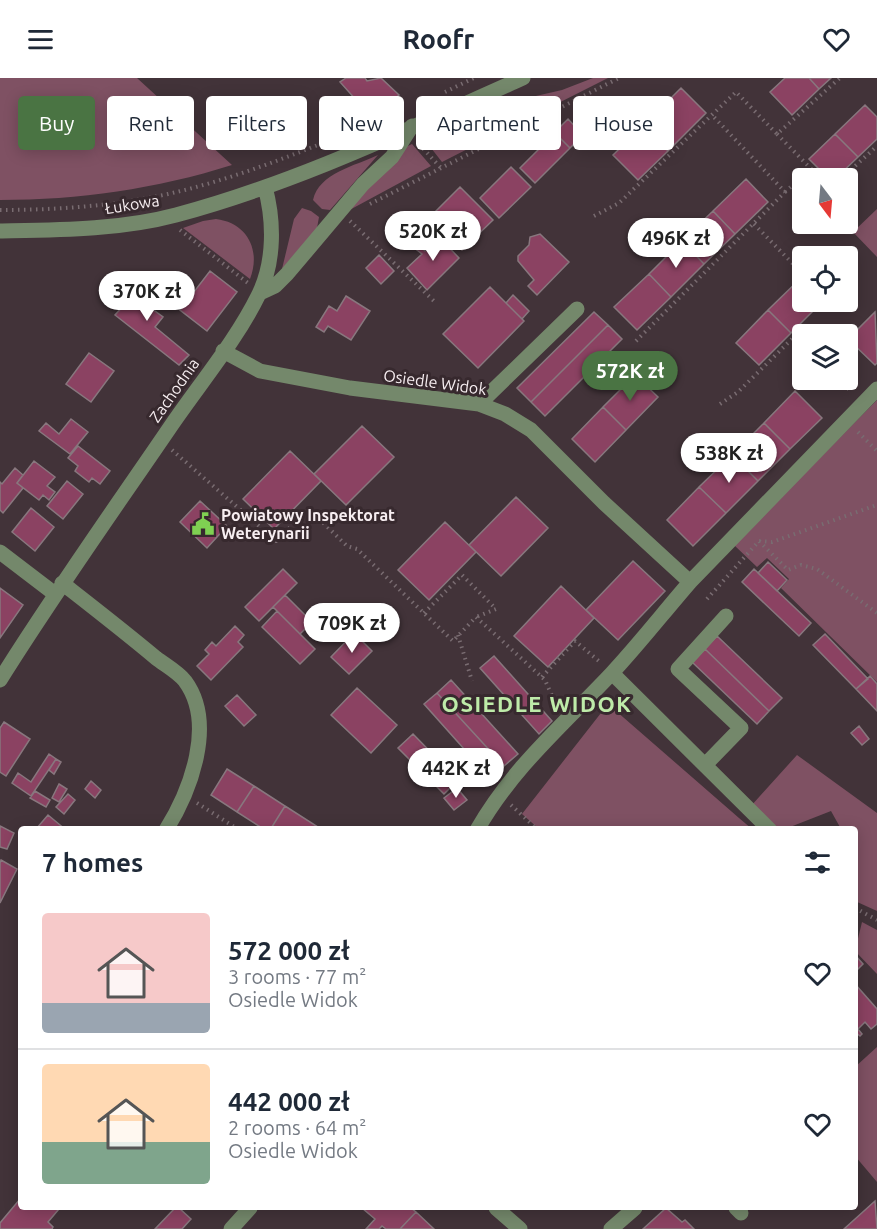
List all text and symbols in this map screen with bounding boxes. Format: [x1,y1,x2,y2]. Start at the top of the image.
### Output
icon: menu [24,23,57,56]
icon: heart [820,23,853,56]
text: Roofr [403,24,474,54]
chip: Buy [18,96,95,150]
chip: Rent [107,96,194,150]
chip: Filters [206,96,307,150]
chip: New [319,96,404,150]
chip: Apartment [416,96,561,150]
chip: House [573,96,674,150]
north arrow [792,168,858,234]
map controls [792,168,858,390]
street label: Łukowa [103,191,161,217]
pin: 520K zł [378,211,488,262]
pin: 496K zł [621,218,731,269]
text: 520K zł [399,219,467,242]
text: 496K zł [642,226,710,249]
button: locate [792,246,858,312]
pin: 370K zł [92,271,202,322]
text: 370K zł [113,279,181,302]
button: layers [792,324,858,390]
pin: 572K zł [575,351,685,402]
street label: Zachodnia [145,355,203,425]
text: 572K zł [596,359,664,382]
street label: Osiedle Widok [382,366,488,398]
pin: 538K zł [674,433,784,484]
text: 538K zł [695,441,763,464]
place label: Powiatowy Inspektorat Weterynarii [221,506,395,542]
public building icon: Powiatowy Inspektorat Weterynarii [190,511,216,537]
pin: 709K zł [297,603,407,654]
text: 709K zł [318,611,386,634]
district label: OSIEDLE WIDOK [442,691,632,716]
pin: 442K zł [401,748,511,799]
text: 442K zł [422,756,490,779]
icon: filters [801,846,834,879]
text: 7 homes [42,848,143,877]
text: 572 000 zł [228,936,350,965]
icon: home [90,937,162,1009]
icon: heart [801,957,834,990]
text: 3 rooms · 77 m² [228,965,366,988]
text: Osiedle Widok [228,988,358,1011]
text: 442 000 zł [228,1087,350,1116]
icon: home [90,1088,162,1160]
icon: heart [801,1108,834,1141]
text: 2 rooms · 64 m² [228,1116,366,1139]
text: Osiedle Widok [228,1139,358,1162]

